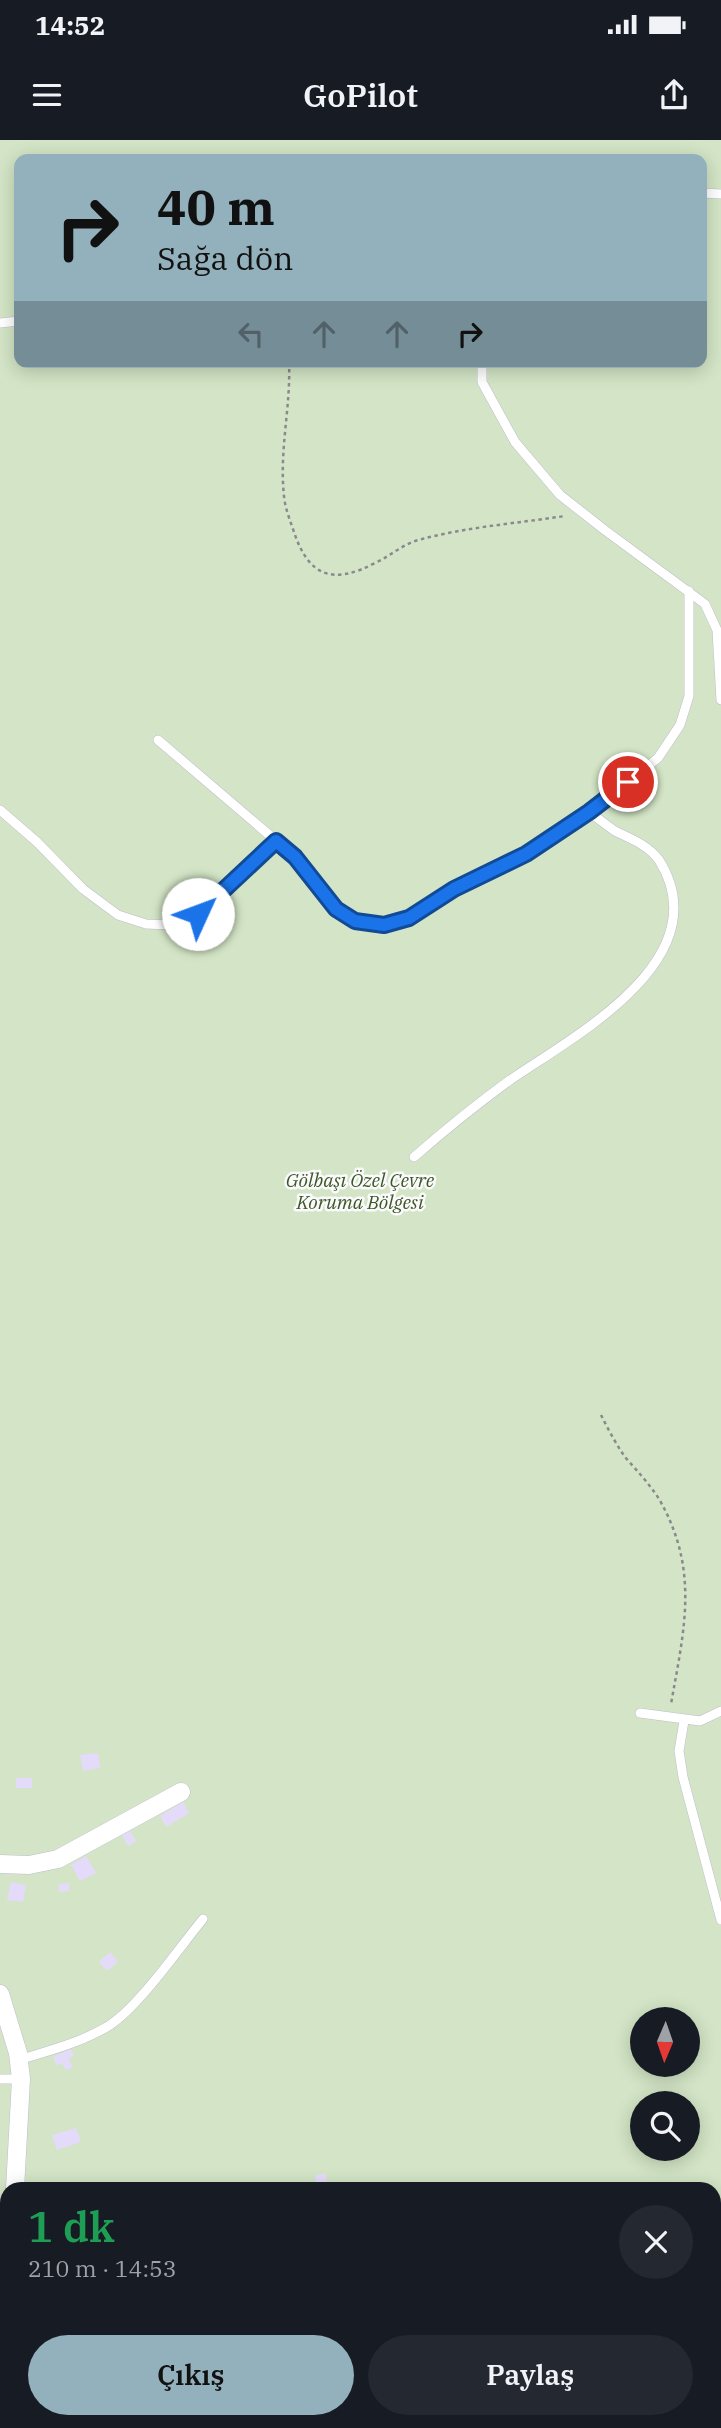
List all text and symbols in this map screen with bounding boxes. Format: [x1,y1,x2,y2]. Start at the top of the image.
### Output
text: 14:52 [35,8,105,42]
text: GoPilot [303,74,418,116]
icon: menu [28,76,66,114]
icon: share [655,76,693,114]
text: 40 m [157,175,275,238]
icon: right [42,182,133,273]
text: Sağa dön [157,237,293,279]
icon: left [232,315,270,353]
icon: ahead [305,315,343,353]
icon: ahead [378,315,416,353]
icon: right [451,315,489,353]
pin [598,752,658,812]
icon: arrive [609,763,647,801]
position arrow [161,877,235,951]
park label: Gölbaşı Özel Çevre Koruma Bölgesi [286,1168,435,1214]
north arrow [630,2007,700,2077]
map controls [630,2007,700,2161]
button: search [630,2091,700,2161]
text: 1 dk [28,2199,115,2254]
button: close [619,2205,693,2279]
text: 210 m · 14:53 [28,2253,177,2283]
button: Çıkış [28,2335,354,2415]
button: Paylaş [368,2335,693,2415]

